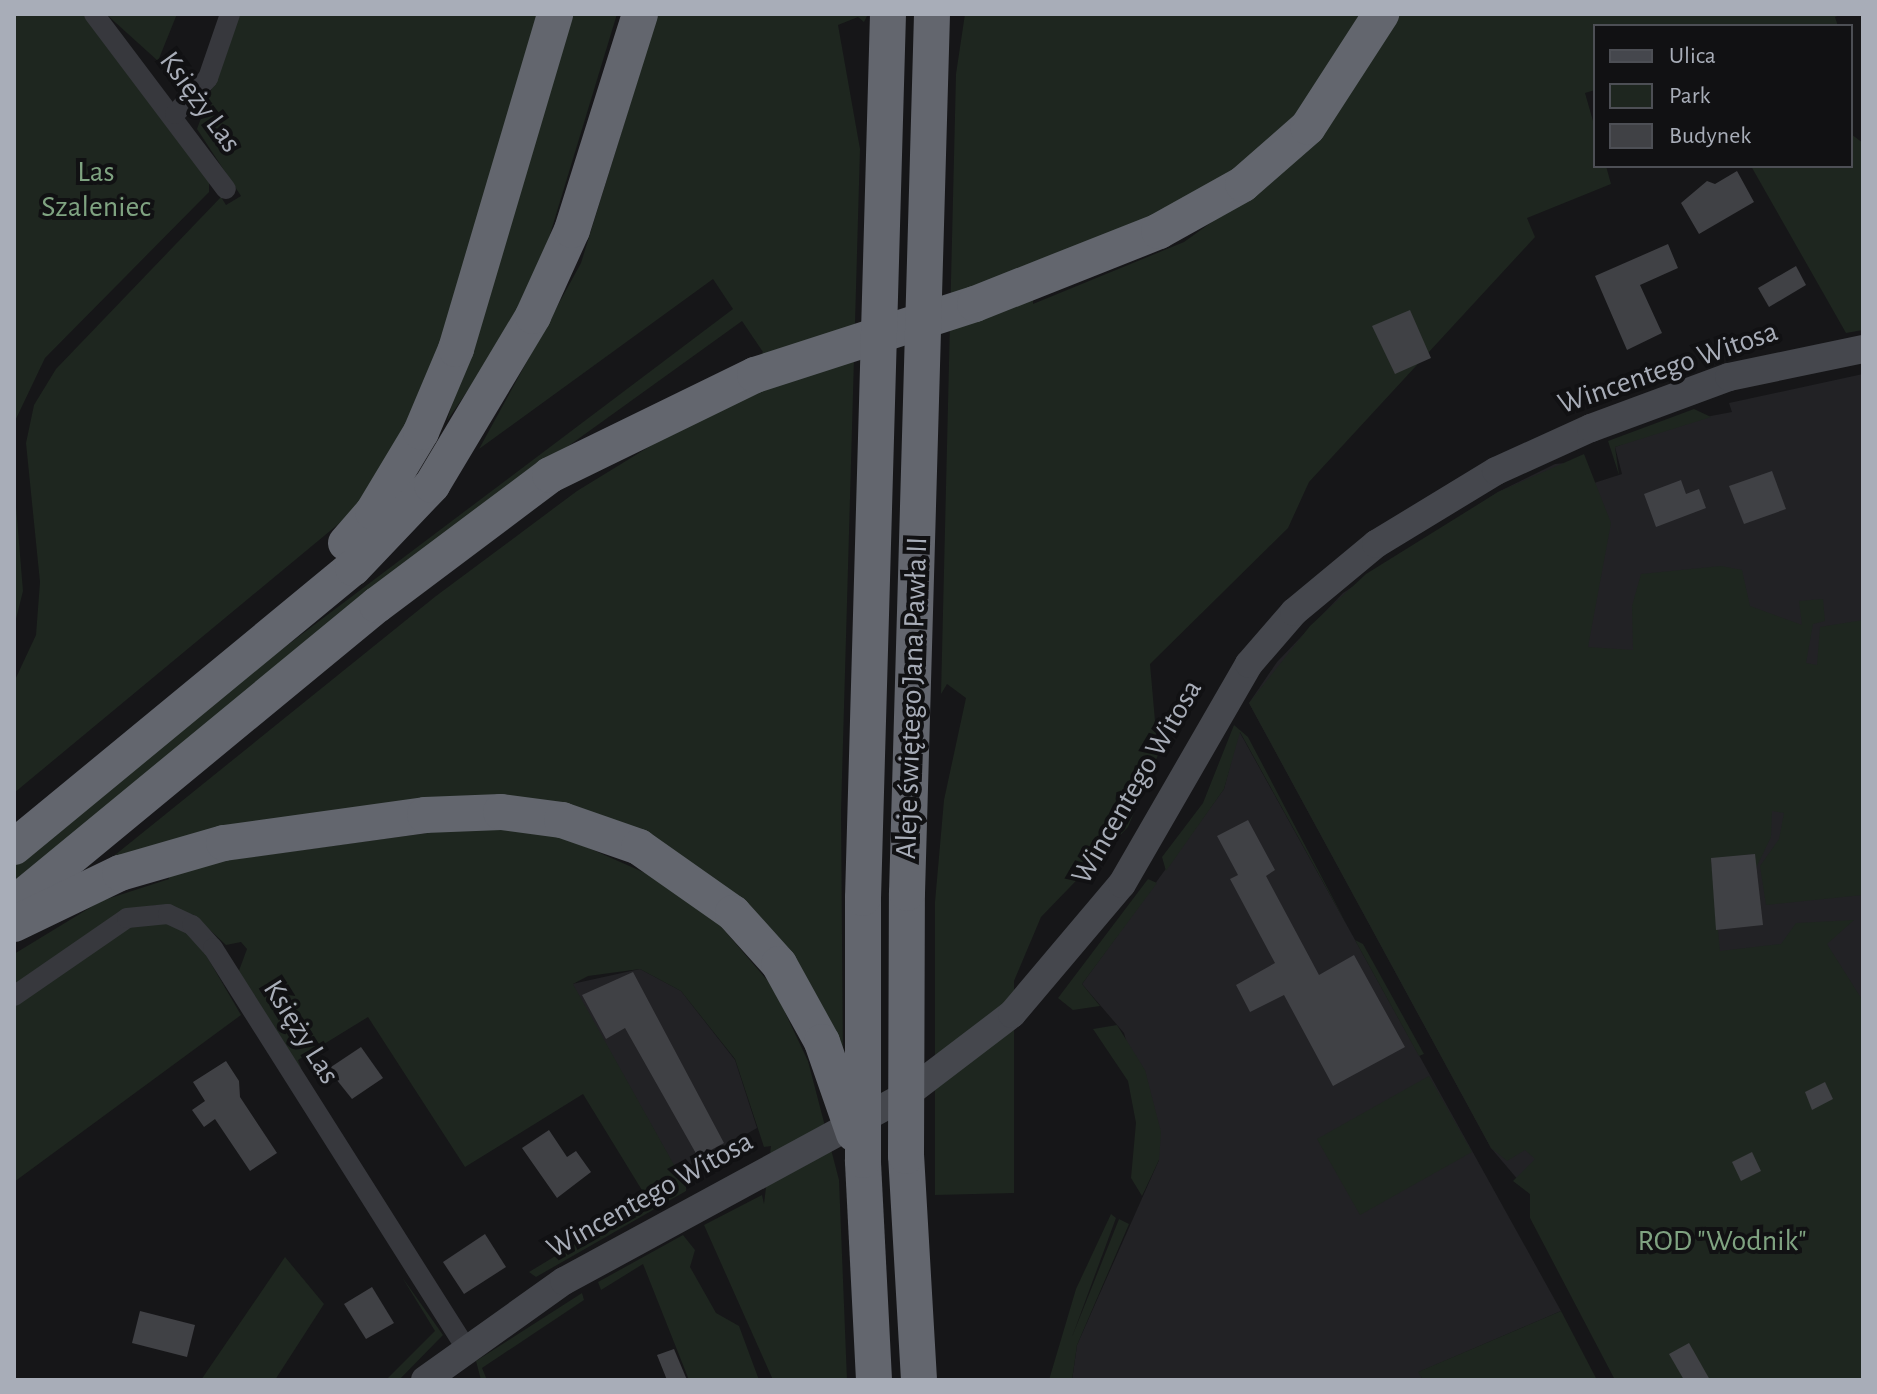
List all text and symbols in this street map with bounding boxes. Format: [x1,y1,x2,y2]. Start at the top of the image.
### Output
legend [1593,24,1853,168]
street label: Księży Las [151,44,249,160]
text: Ulica [1669,44,1716,68]
text: Park [1669,84,1710,108]
text: Budynek [1669,124,1751,148]
park label: Las Szaleniec [41,154,151,224]
street label: Wincentego Witosa [1553,313,1783,423]
street label: Aleje świętego Jana Pawła II [888,536,936,860]
street label: Wincentego Witosa [1064,673,1210,891]
street label: Księży Las [255,973,347,1091]
street label: Wincentego Witosa [541,1123,759,1267]
park label: ROD "Wodnik" [1637,1223,1807,1259]

